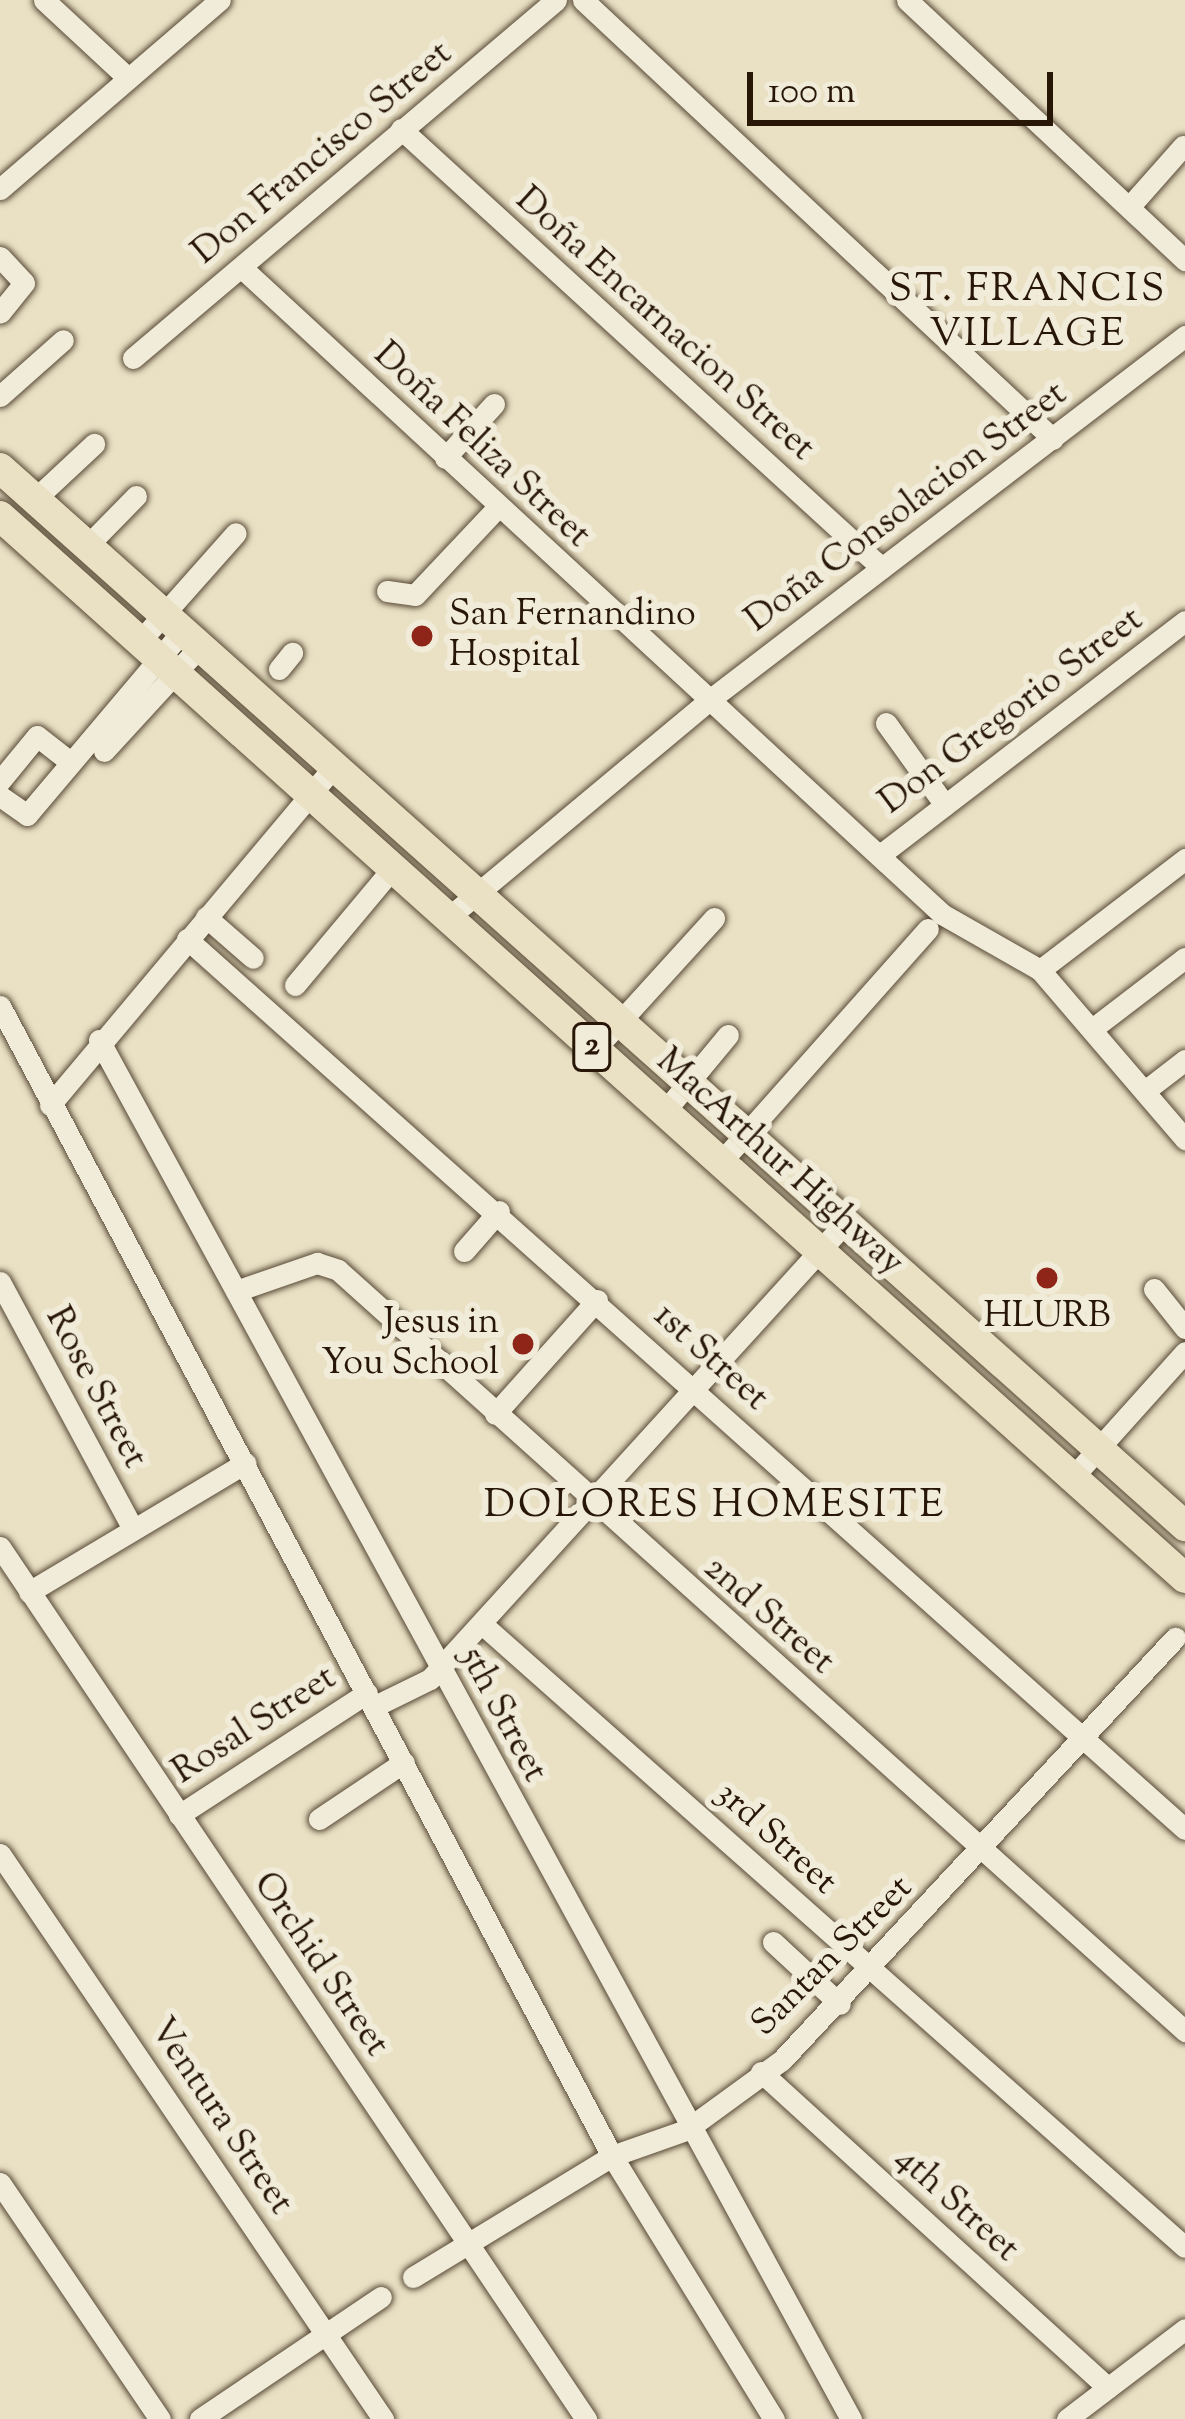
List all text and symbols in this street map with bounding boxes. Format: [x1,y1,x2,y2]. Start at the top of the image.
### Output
street label: Don Francisco Street [185,33,461,275]
scale bar [753,48,1059,122]
text: 100 m [768,67,855,119]
street label: Doña Encarnacion Street [506,179,822,471]
district label: ST. FRANCIS VILLAGE [889,269,1167,360]
street label: Doña Feliza Street [364,334,598,558]
street label: Doña Consolacion Street [738,373,1076,643]
place label: San Fernandino Hospital [449,593,696,678]
street label: Don Gregorio Street [872,599,1152,825]
marker: San Fernandino Hospital [406,620,438,652]
road number: 2 [571,1020,613,1074]
street label: MacArthur Highway [646,1040,912,1286]
marker: HLURB [1034,1265,1060,1291]
street label: 1st Street [644,1295,776,1421]
place label: HLURB [983,1296,1111,1340]
street label: Rose Street [35,1300,155,1476]
place label: Jesus in You School [321,1301,499,1386]
marker: Jesus in You School [510,1331,536,1357]
district label: DOLORES HOMESITE [484,1484,946,1530]
street label: 2nd Street [694,1548,842,1684]
street label: 5th Street [449,1640,555,1790]
street label: Rosal Street [165,1657,345,1795]
street label: 3rd Street [705,1773,845,1905]
street label: Orchid Street [243,1865,397,2065]
street label: Santan Street [744,1868,922,2046]
street label: Ventura Street [139,2011,301,2223]
street label: 4th Street [885,2138,1027,2272]

